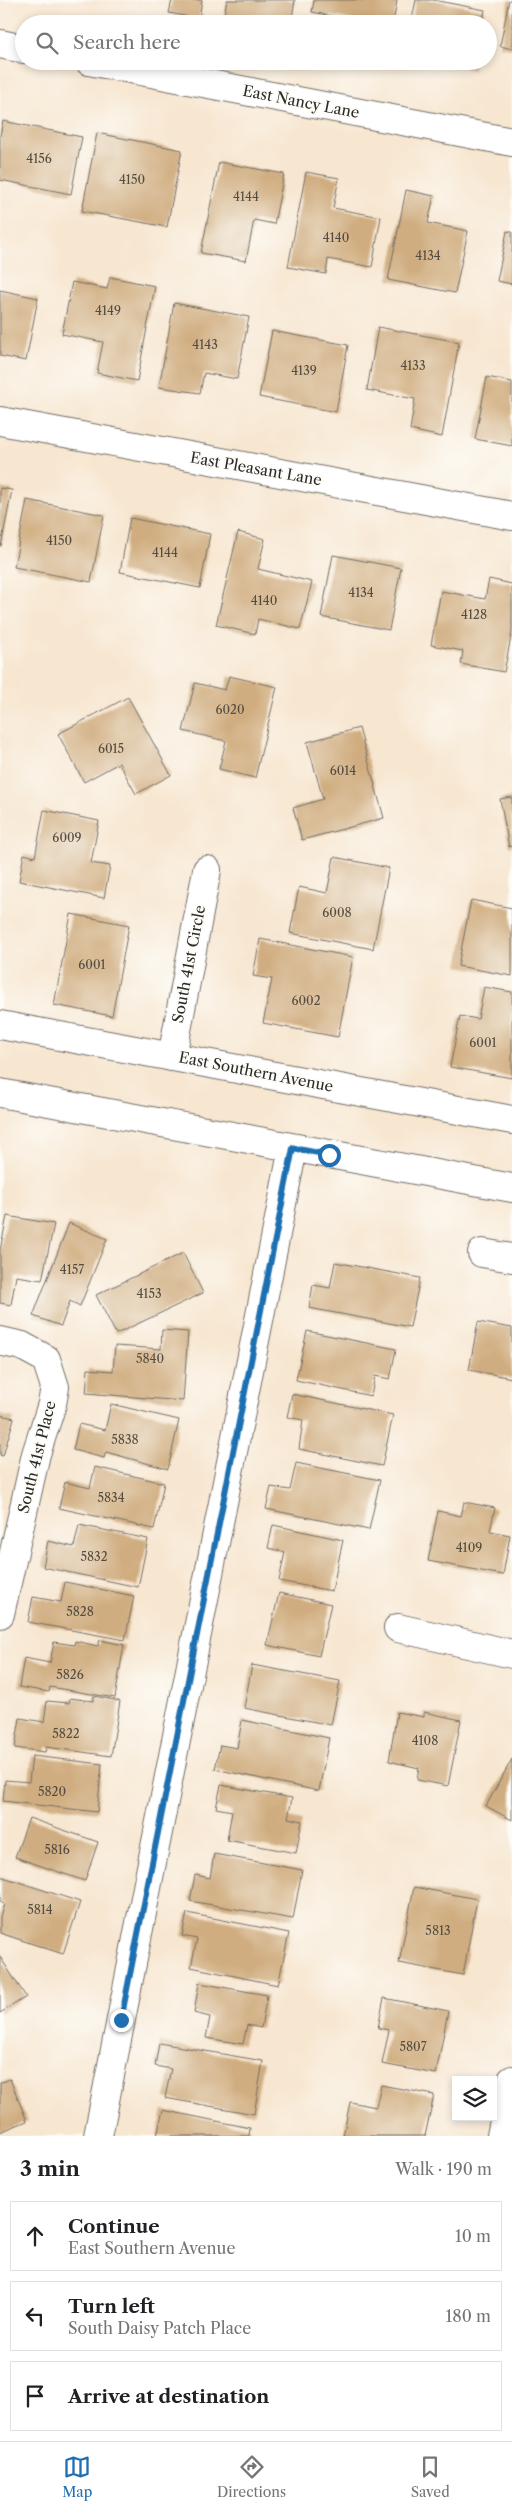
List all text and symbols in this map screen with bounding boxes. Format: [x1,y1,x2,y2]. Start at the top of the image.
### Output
search box [15,15,497,70]
icon: search [33,29,61,57]
text: Search here [73,31,181,54]
street label: East Nancy Lane [241,81,361,122]
house number: 4156 [26,151,52,166]
house number: 4150 [119,172,145,187]
house number: 4144 [233,189,259,204]
house number: 4140 [323,230,349,245]
house number: 4134 [415,248,441,263]
house number: 4149 [95,303,121,318]
house number: 4143 [192,337,218,352]
house number: 4133 [400,358,426,373]
house number: 4139 [291,363,317,378]
street label: East Pleasant Lane [189,448,323,489]
house number: 4150 [46,533,72,548]
house number: 4144 [152,545,178,560]
house number: 4134 [348,585,374,600]
house number: 4140 [251,593,277,608]
house number: 4128 [461,607,487,622]
house number: 6020 [215,702,245,717]
house number: 6015 [98,741,124,756]
house number: 6014 [330,763,356,778]
house number: 6009 [52,830,82,845]
street label: South 41st Circle [168,903,209,1025]
house number: 6008 [322,905,352,920]
house number: 6001 [78,957,106,972]
house number: 6002 [291,993,321,1008]
house number: 6001 [469,1035,497,1050]
street label: East Southern Avenue [177,1047,335,1096]
route start [318,1144,341,1167]
house number: 4157 [60,1262,84,1277]
house number: 4153 [136,1286,162,1301]
house number: 5840 [136,1351,164,1366]
street label: South 41st Place [13,1399,60,1515]
house number: 5838 [111,1432,139,1447]
house number: 5834 [97,1490,125,1505]
house number: 4109 [456,1540,482,1555]
house number: 5832 [80,1549,108,1564]
house number: 5828 [66,1604,94,1619]
house number: 5826 [56,1667,84,1682]
house number: 5822 [52,1726,80,1741]
house number: 4108 [412,1733,438,1748]
house number: 5820 [38,1784,66,1799]
house number: 5816 [44,1842,70,1857]
house number: 5814 [27,1902,53,1917]
house number: 5813 [425,1923,451,1938]
route end [110,2009,133,2032]
house number: 5807 [399,2039,427,2054]
map controls [452,2076,497,2121]
button: layers [452,2076,497,2121]
text: 3 min [20,2156,80,2181]
text: Walk · 190 m [395,2159,492,2179]
text: Continue [68,2215,160,2238]
icon: ahead [21,2222,49,2250]
text: 10 m [455,2226,491,2246]
text: East Southern Avenue [68,2238,235,2258]
text: Turn left [68,2295,155,2318]
icon: left [21,2302,49,2330]
text: 180 m [445,2306,491,2326]
text: South Daisy Patch Place [68,2318,251,2338]
icon: arrive [21,2382,49,2410]
text: Arrive at destination [68,2385,269,2408]
tab: Map [62,2453,92,2501]
tab: Directions [217,2453,286,2501]
tab: Saved [411,2453,450,2501]

